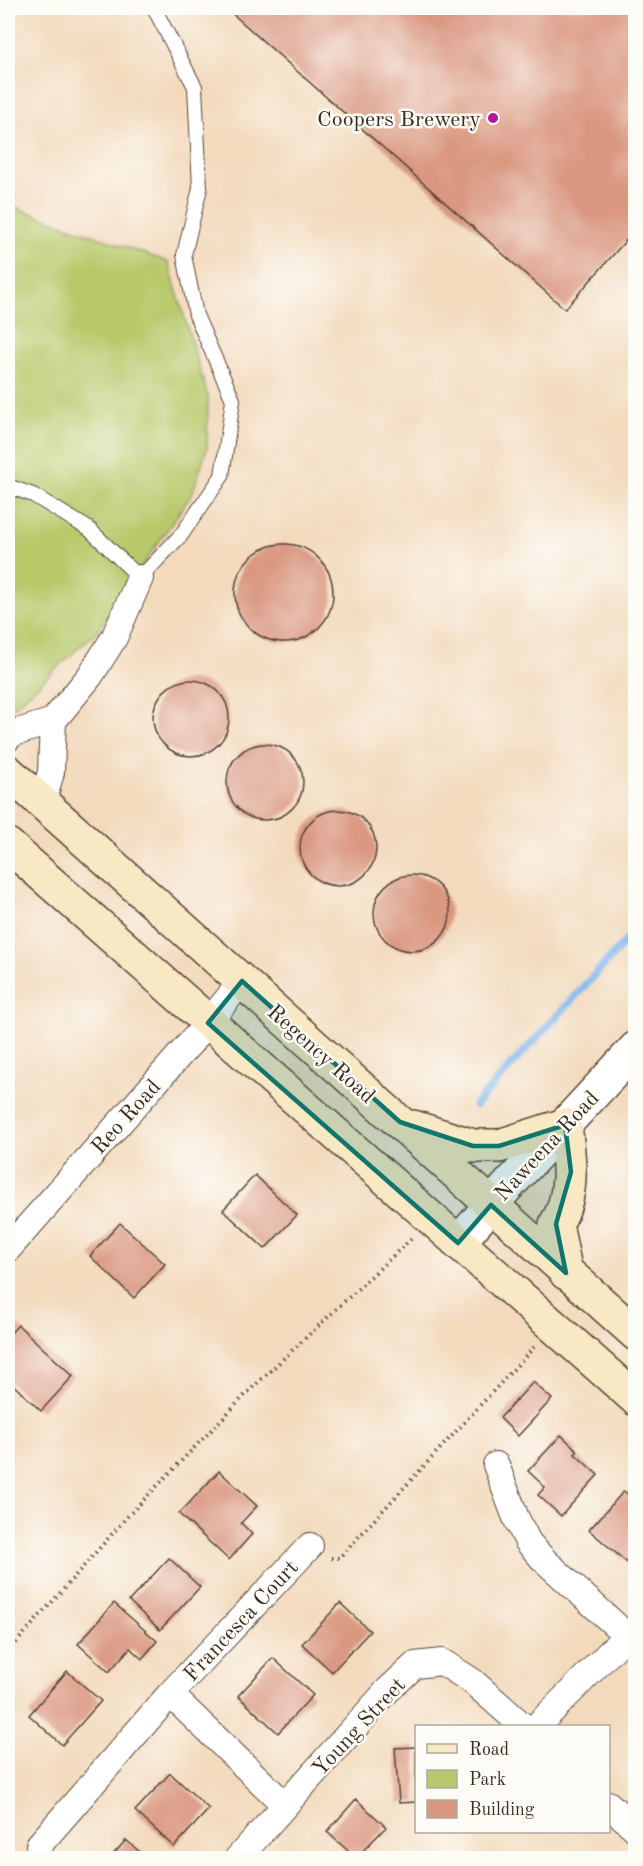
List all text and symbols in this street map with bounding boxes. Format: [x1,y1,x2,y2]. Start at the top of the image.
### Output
place label: Coopers Brewery [317,109,481,131]
marker: Coopers Brewery [486,111,500,125]
street label: Regency Road [263,1001,379,1108]
street label: Reo Road [88,1076,165,1159]
street label: Naweena Road [491,1087,604,1206]
street label: Francesca Court [180,1557,303,1686]
street label: Young Street [309,1674,410,1781]
legend [415,1725,610,1833]
text: Road [469,1741,509,1759]
text: Park [469,1771,506,1789]
text: Building [469,1801,535,1819]

